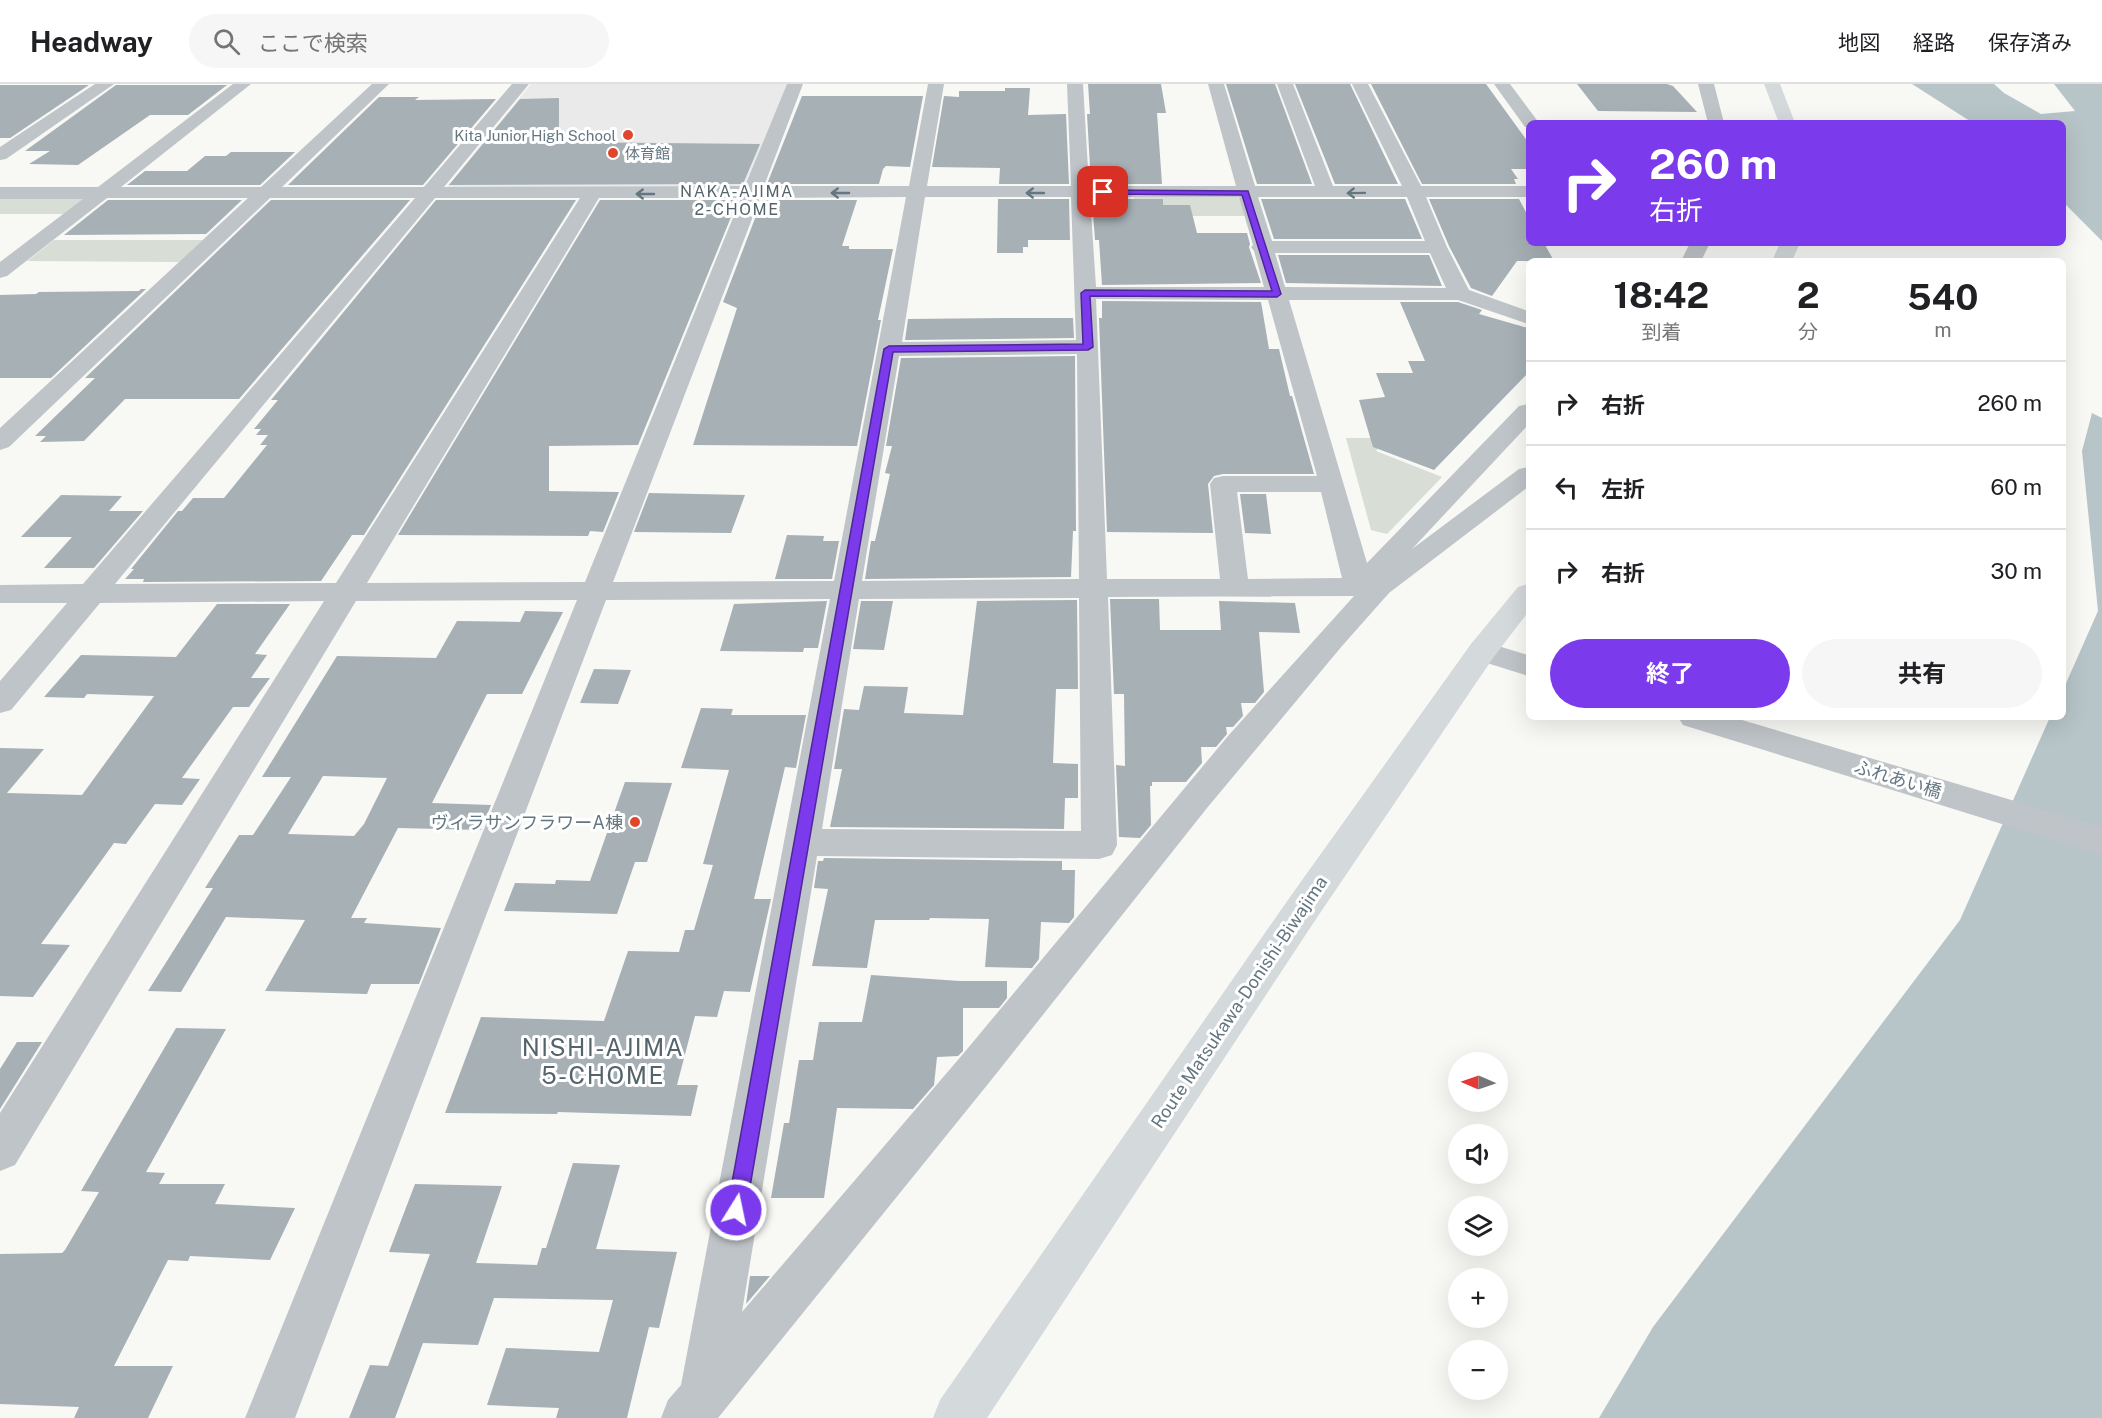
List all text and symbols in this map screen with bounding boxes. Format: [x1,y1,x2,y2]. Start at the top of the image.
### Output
search box [189,14,609,68]
text: Headway [30,25,153,58]
icon: search [210,25,243,58]
text: ここで検索 [258,30,368,56]
text: 地図 [1838,30,1880,55]
text: 経路 [1913,30,1955,55]
text: 保存済み [1988,30,2072,55]
place label: Kita Junior High School [454,127,616,144]
marker: Kita Junior High School [621,128,635,142]
text: 260 m [1649,139,1777,188]
icon: right [1550,144,1628,222]
place label: 体育館 [625,145,670,162]
marker: 体育館 [606,146,620,160]
pin [1077,166,1128,217]
icon: arrive [1086,175,1119,208]
district label: NAKA-AJIMA 2-CHOME [680,182,794,219]
one-way arrow [831,187,851,199]
one-way arrow [1026,187,1046,199]
one-way arrow [1347,187,1367,198]
one-way arrow [636,188,656,200]
text: 右折 [1649,194,1703,226]
text: 18:42 [1614,274,1709,316]
text: 2 [1797,274,1820,316]
text: 540 [1907,276,1978,318]
text: m [1934,318,1951,342]
text: 到着 [1641,320,1681,344]
text: 分 [1798,320,1818,344]
icon: right [1550,387,1583,420]
text: 260 m [1977,390,2042,416]
text: 右折 [1601,392,1645,418]
icon: left [1550,471,1583,504]
text: 60 m [1991,474,2042,500]
text: 左折 [1601,476,1645,502]
icon: right [1550,555,1583,588]
text: 30 m [1990,558,2042,584]
text: 右折 [1601,560,1645,586]
button: 終了 [1550,639,1790,708]
button: 共有 [1802,639,2042,708]
street label: ふれあい橋 [1852,756,1944,802]
place label: ヴィラサンフラワーA棟 [431,812,623,833]
marker: ヴィラサンフラワーA棟 [628,815,642,829]
street label: Route Matsukawa-Donishi-Biwajima [1147,872,1331,1132]
district label: NISHI-AJIMA 5-CHOME [522,1033,684,1089]
north arrow [1448,1052,1508,1112]
map controls [1448,1052,1508,1400]
button: sound [1448,1124,1508,1184]
position arrow [704,1178,768,1242]
button: layers [1448,1196,1508,1256]
button: + [1448,1268,1508,1328]
button: − [1448,1340,1508,1400]

